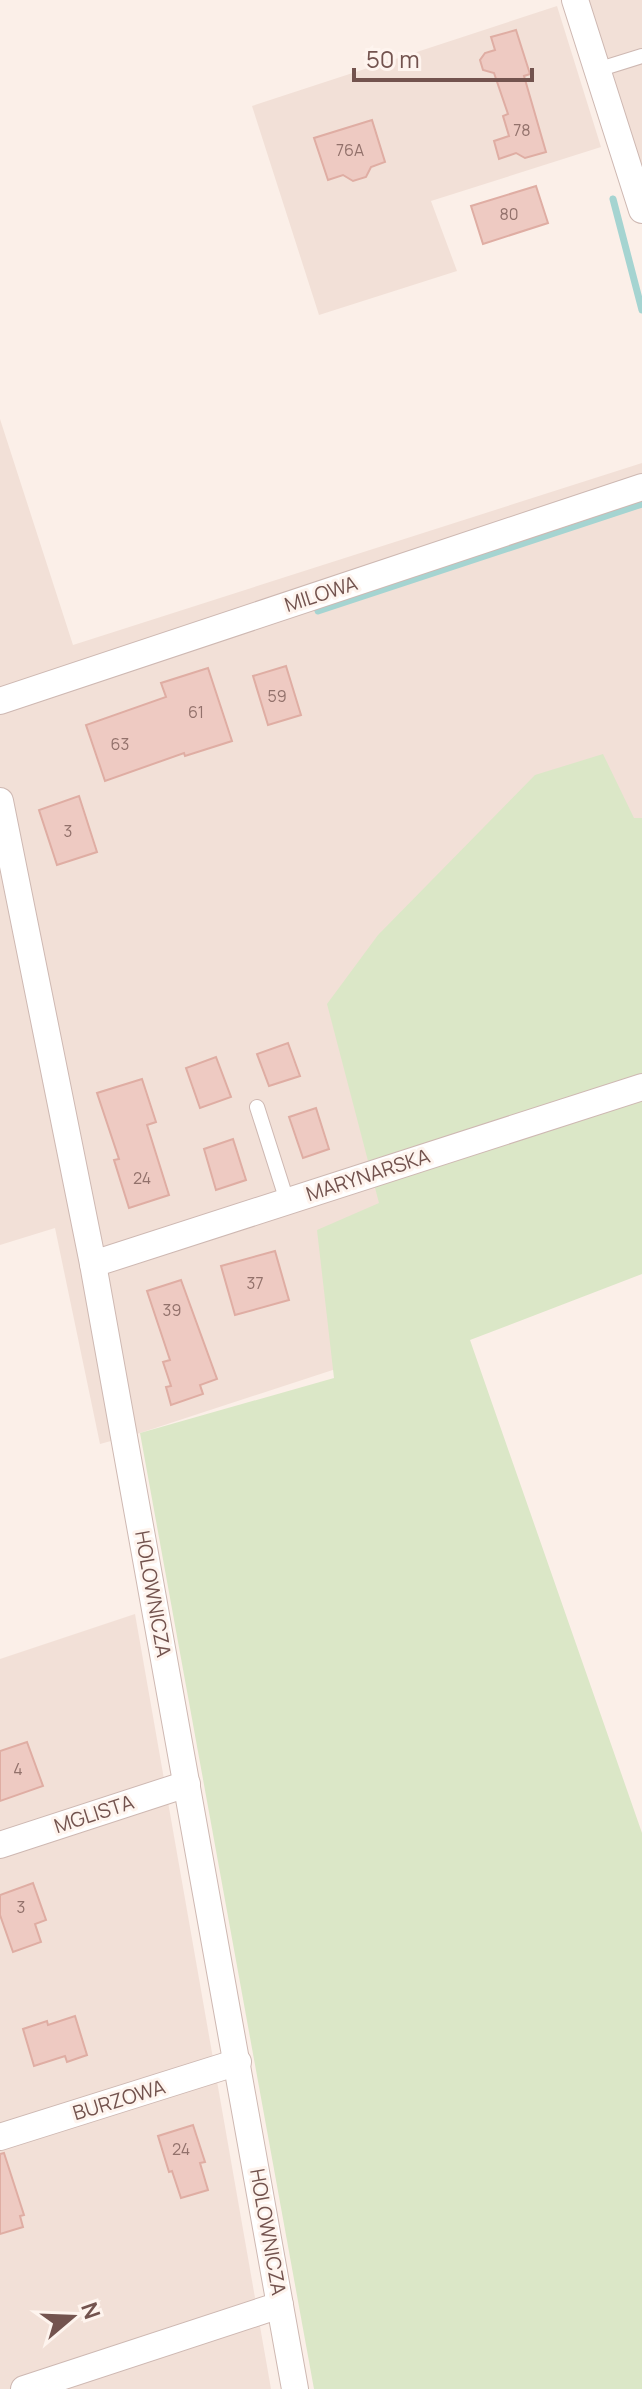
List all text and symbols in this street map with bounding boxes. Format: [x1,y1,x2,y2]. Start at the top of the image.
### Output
scale bar [354,32,532,82]
text: 50 m [366,42,420,75]
house number: 78 [513,119,531,141]
house number: 76A [336,139,364,161]
house number: 80 [499,203,519,225]
street label: MILOWA [281,569,361,618]
house number: 59 [267,685,287,707]
house number: 61 [188,701,204,723]
house number: 63 [111,733,129,755]
house number: 3 [64,820,72,842]
street label: MARYNARSKA [302,1142,434,1207]
house number: 24 [133,1167,151,1189]
house number: 37 [247,1272,263,1294]
house number: 39 [163,1299,181,1321]
street label: HOLOWNICZA [129,1528,178,1660]
house number: 4 [13,1758,23,1780]
street label: MGLISTA [51,1788,137,1839]
house number: 3 [17,1896,25,1918]
street label: BURZOWA [69,2073,169,2126]
house number: 24 [172,2138,190,2160]
street label: HOLOWNICZA [244,2166,293,2298]
north arrow [32,2277,112,2357]
text: N [74,2298,108,2323]

